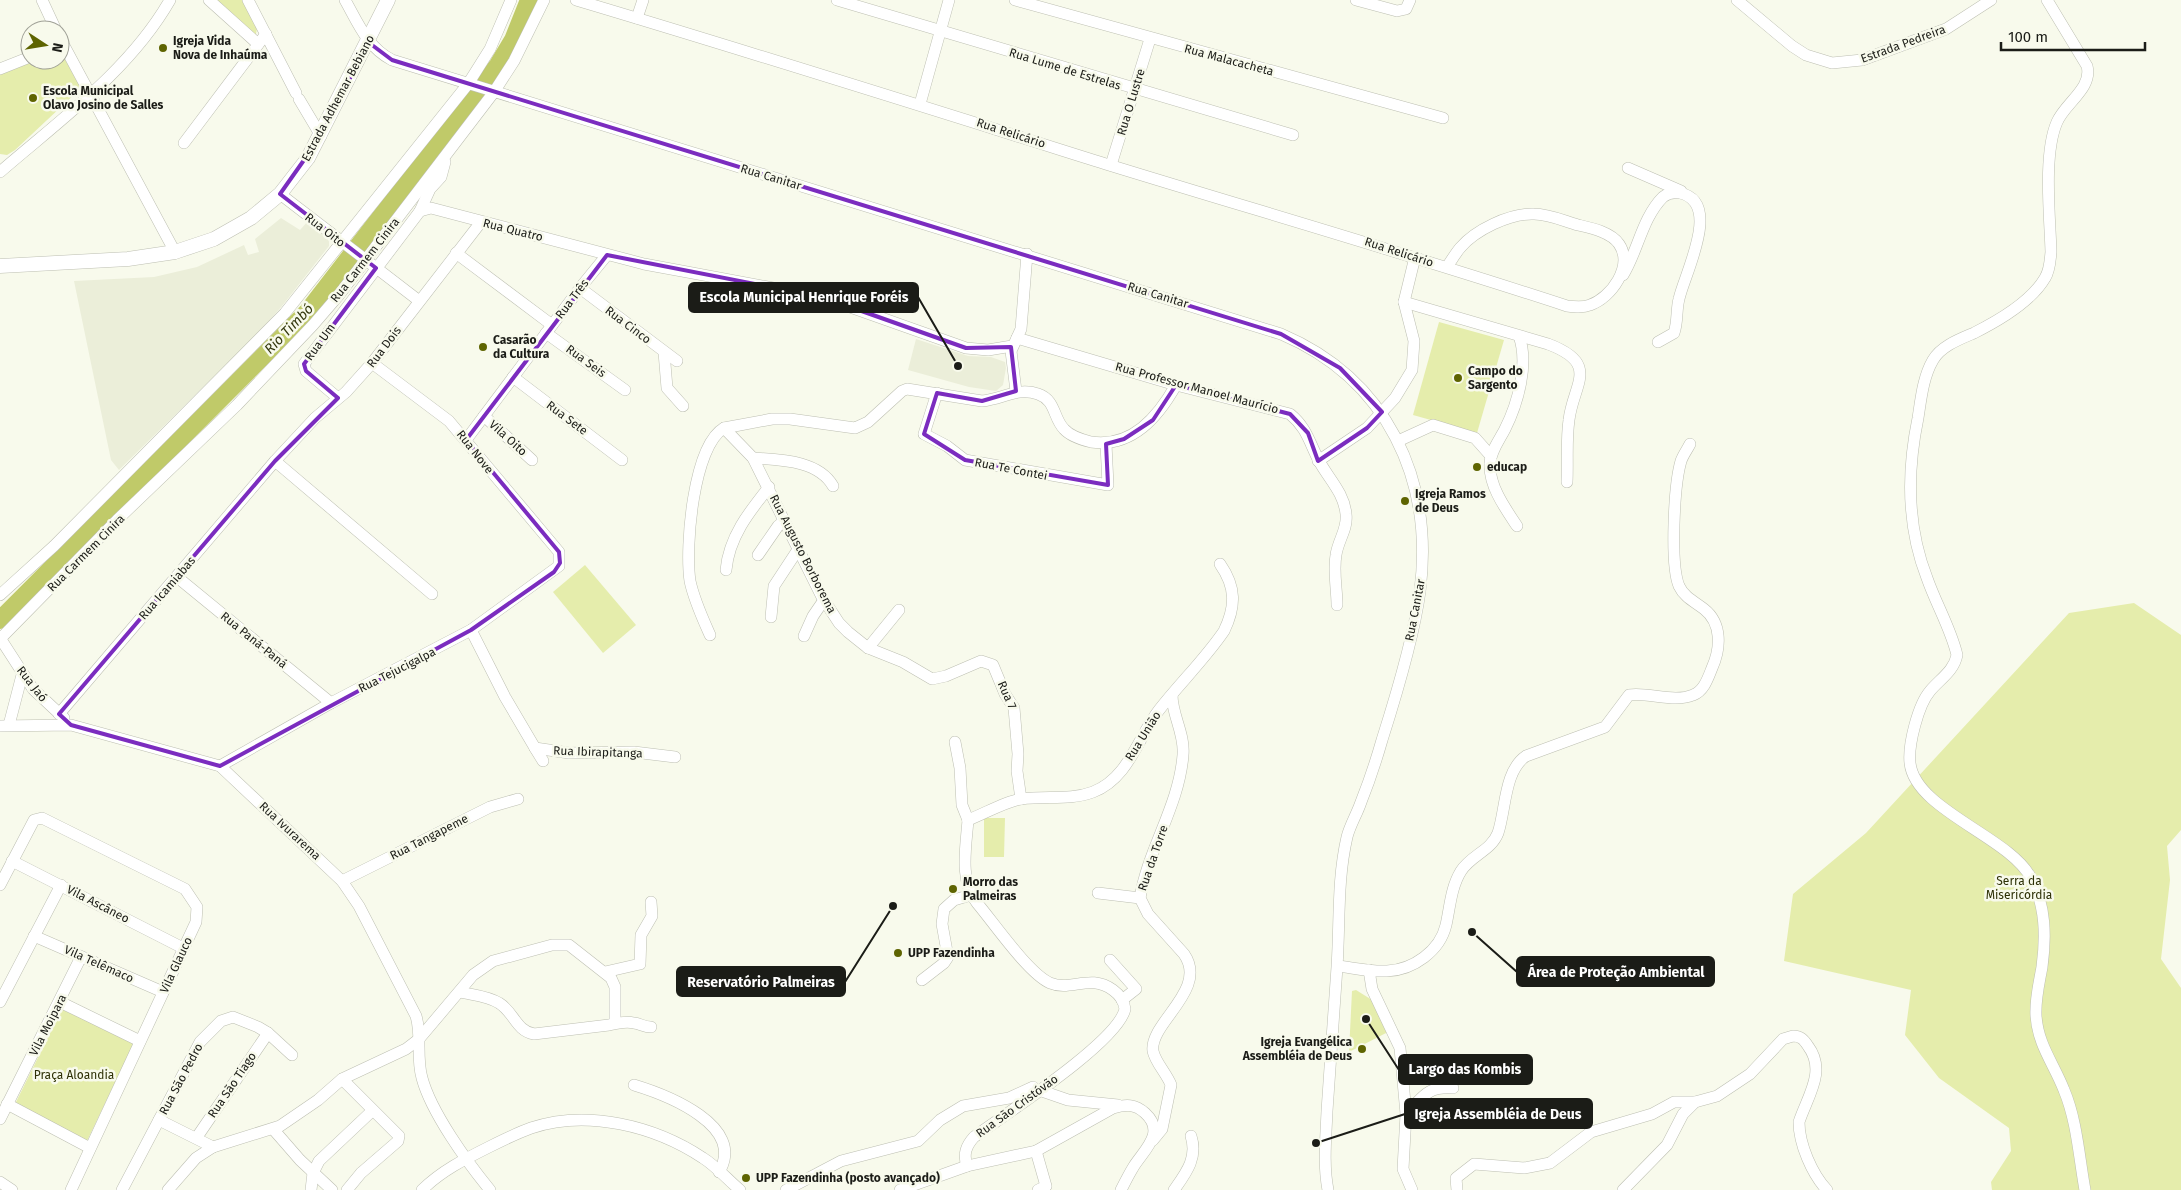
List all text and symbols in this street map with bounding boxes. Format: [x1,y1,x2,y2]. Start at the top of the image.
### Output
north arrow [20,20,70,70]
scale bar [2001,20,2145,52]
street label: Estrada Pedreira [1859,22,1947,66]
text: 100 m [2008,28,2048,46]
street label: Estrada Adhemar Bebiano [299,32,377,164]
place label: Igreja Vida Nova de Inhaúma [173,34,268,62]
text: N [48,41,67,54]
street label: Rua Malacacheta [1183,41,1275,79]
marker: Igreja Vida Nova de Inhaúma [157,42,169,54]
street label: Rua Lume de Estrelas [1007,45,1123,93]
street label: Rua O Lustre [1114,67,1148,137]
place label: Escola Municipal Olavo Josino de Salles [43,84,164,112]
marker: Escola Municipal Olavo Josino de Salles [27,92,39,104]
street label: Rua Relicário [975,115,1047,151]
street label: Rua Canitar [739,161,803,193]
street label: Rua Oito [302,210,348,250]
street label: Rua Carmem Cinira [328,215,402,305]
street label: Rua Quatro [482,216,544,244]
street label: Rua Relicário [1363,234,1435,270]
street label: Rua Três [553,276,592,322]
street label: Rua Canitar [1126,279,1190,311]
callout: Escola Municipal Henrique Foréis [689,283,918,312]
text: Escola Municipal Henrique Foréis [700,289,909,306]
water label: Rio Timbó [261,300,317,358]
street label: Rua Cinco [602,303,654,347]
street label: Rua Um [302,321,338,363]
street label: Rua Dois [364,323,404,370]
place label: Casarão da Cultura [493,333,550,361]
marker: Casarão da Cultura [477,341,489,353]
street label: Rua Seis [563,342,609,380]
street label: Rua Professor Manoel Maurício [1114,359,1280,417]
place label: Campo do Sargento [1468,364,1523,392]
marker: Campo do Sargento [1452,372,1464,384]
street label: Rua Sete [544,398,590,438]
street label: Vila Oito [486,417,530,459]
street label: Rua Nove [454,427,496,477]
street label: Rua Te Contei [973,455,1049,483]
place label: educap [1487,460,1527,474]
marker: educap [1471,461,1483,473]
place label: Igreja Ramos de Deus [1415,487,1486,515]
street label: Rua Augusto Borborema [767,492,839,616]
marker: Igreja Ramos de Deus [1399,495,1411,507]
street label: Rua Carmem Cinira [45,512,127,594]
street label: Rua Icamiabas [136,553,198,622]
street label: Rua Canitar [1402,577,1428,642]
street label: Rua Paná-Paná [218,609,290,671]
street label: Rua Tejucigalpa [356,644,438,696]
street label: Rua Jaó [14,663,50,705]
street label: Rua 7 [995,679,1019,711]
street label: Rua União [1122,709,1164,763]
street label: Rua Ibirapitanga [553,743,643,761]
street label: Rua Ivurarema [256,799,324,863]
street label: Rua Tangapeme [387,811,471,863]
street label: Rua da Torre [1135,823,1171,893]
park label: Serra da Misericórdia [1986,874,2052,902]
place label: Morro das Palmeiras [963,875,1018,903]
street label: Vila Ascâneo [64,882,132,926]
marker: Morro das Palmeiras [947,883,959,895]
street label: Vila Glauco [157,935,195,995]
street label: Vila Telêmaco [62,942,136,986]
place label: UPP Fazendinha [908,946,995,960]
marker: UPP Fazendinha [892,947,904,959]
callout: Área de Proteção Ambiental [1517,957,1714,986]
text: Área de Proteção Ambiental [1527,963,1705,982]
callout: Reservatório Palmeiras [677,967,845,996]
text: Reservatório Palmeiras [687,974,835,991]
street label: Vila Moipara [27,992,69,1058]
place label: Igreja Evangélica Assembléia de Deus [1242,1035,1352,1063]
street label: Rua São Pedro [156,1041,206,1117]
marker: Igreja Evangélica Assembléia de Deus [1356,1043,1368,1055]
street label: Rua São Tiago [205,1049,259,1121]
callout: Largo das Kombis [1399,1055,1532,1084]
text: Largo das Kombis [1409,1061,1522,1078]
park label: Praça Aloandia [34,1068,114,1082]
street label: Rua São Cristóvão [973,1072,1061,1140]
callout: Igreja Assembléia de Deus [1405,1099,1592,1128]
text: Igreja Assembléia de Deus [1414,1106,1582,1123]
place label: UPP Fazendinha (posto avançado) [756,1171,940,1186]
marker: UPP Fazendinha (posto avançado) [740,1172,752,1184]

